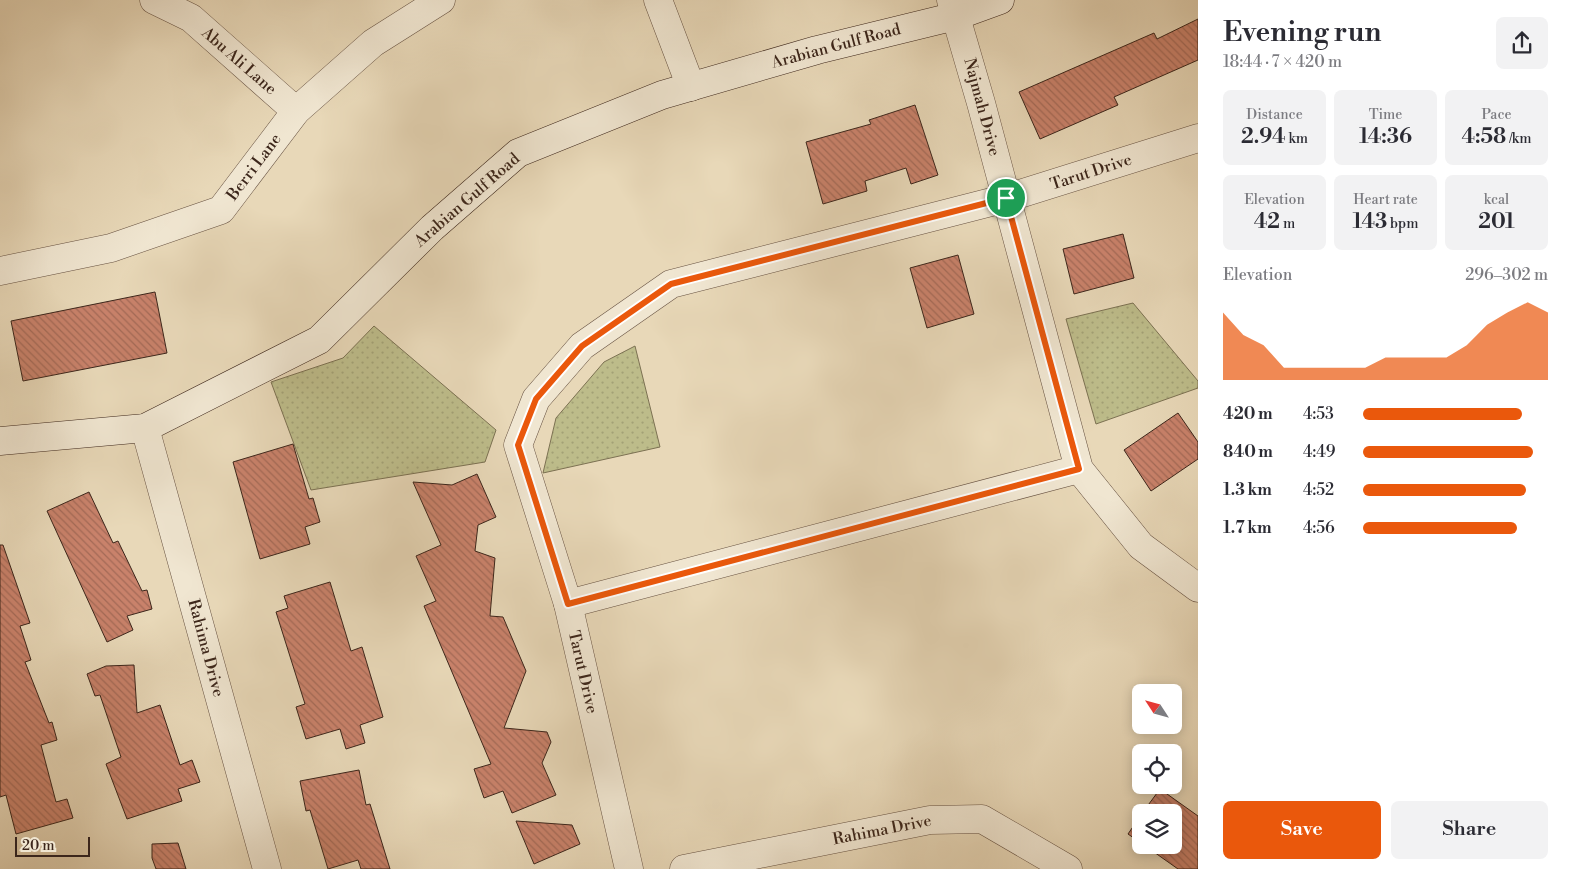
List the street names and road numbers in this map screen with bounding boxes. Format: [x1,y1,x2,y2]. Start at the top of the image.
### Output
street label: Arabian Gulf Road [768,19,903,73]
street label: Abu Ali Lane [197,22,281,99]
street label: Najmah Drive [959,56,1005,158]
street label: Berri Lane [222,130,286,205]
street label: Arabian Gulf Road [409,149,524,252]
street label: Tarut Drive [1048,149,1134,195]
street label: Rahima Drive [183,597,229,699]
street label: Tarut Drive [564,629,602,715]
street label: Rahima Drive [831,811,933,849]

